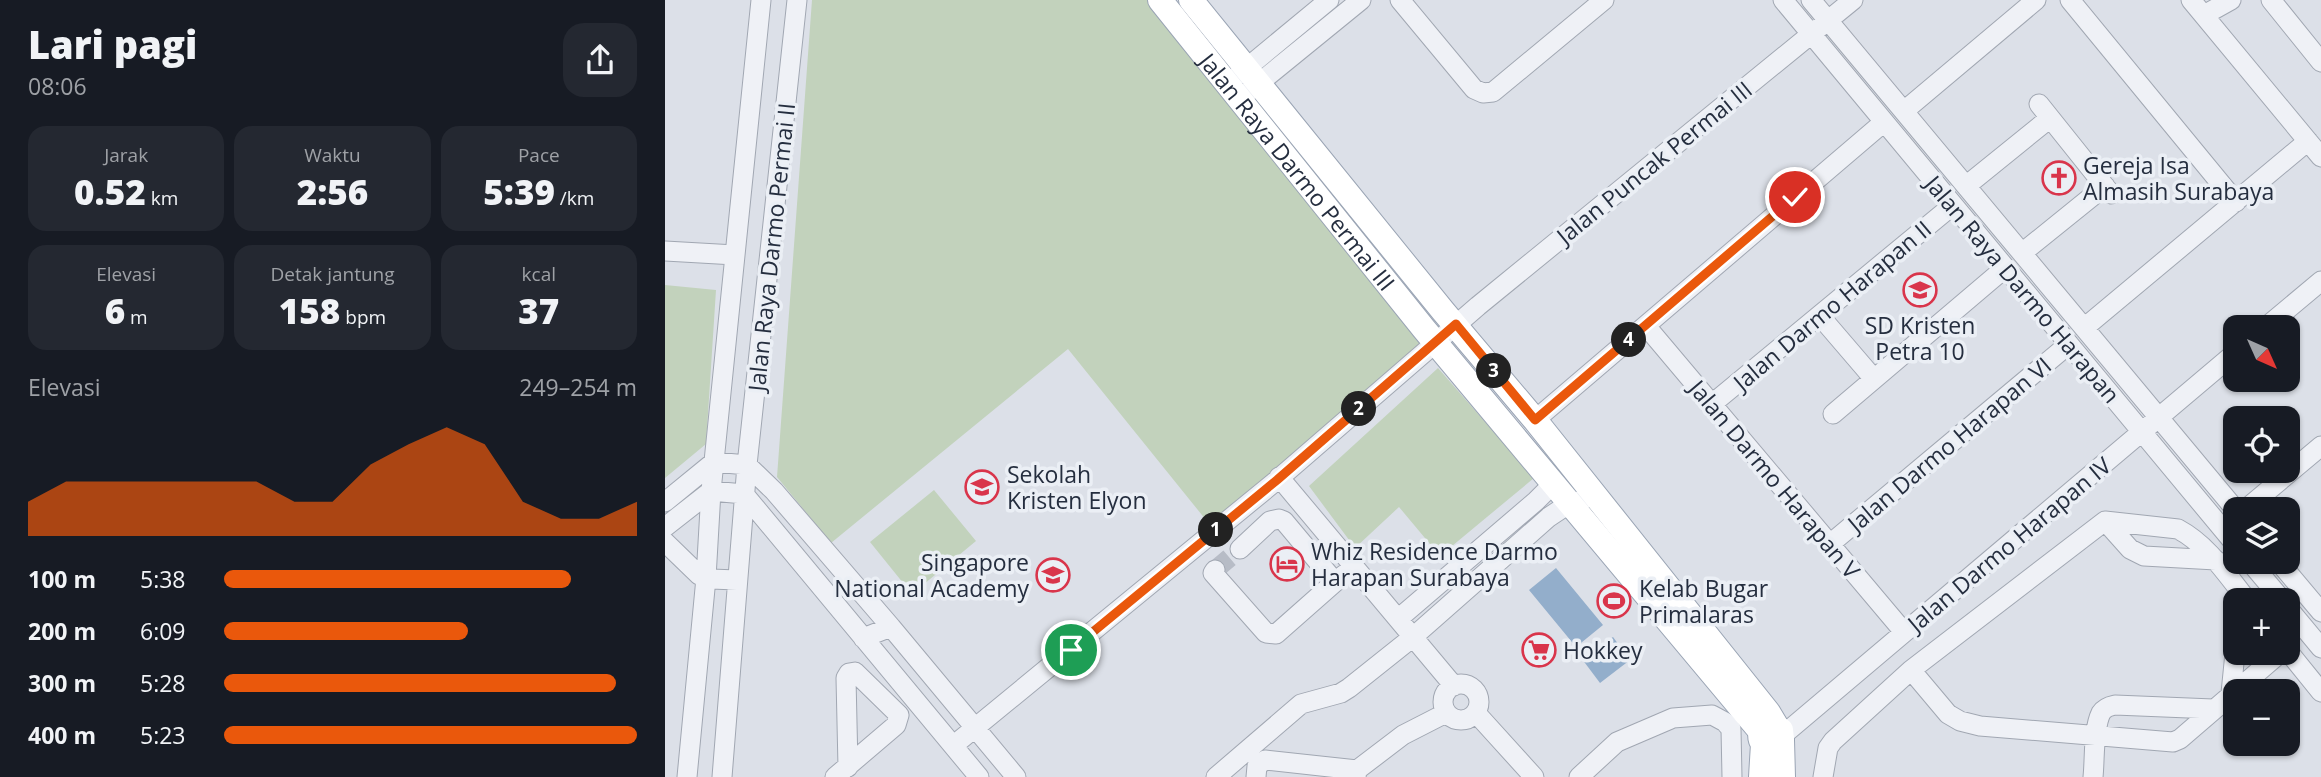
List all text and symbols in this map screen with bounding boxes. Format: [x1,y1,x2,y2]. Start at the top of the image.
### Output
text: Lari pagi [28,18,197,70]
button: share [563,23,637,97]
street label: Jalan Raya Darmo Permai III [1191,44,1403,297]
text: 08:06 [28,70,87,102]
street label: Jalan Puncak Permai III [1548,73,1758,252]
street label: Jalan Raya Darmo Permai II [740,101,802,395]
text: Jarak [104,142,148,168]
text: Waktu [304,142,361,168]
text: Pace [518,142,560,168]
place label: Gereja Isa Almasih Surabaya [2083,149,2274,207]
church icon: Gereja Isa Almasih Surabaya [2040,159,2078,197]
pin [1765,167,1825,227]
street label: Jalan Raya Darmo Harapan [1917,167,2128,409]
text: 0.52 [74,168,146,215]
text: 2:56 [297,168,368,215]
text: 5:39 [483,168,555,215]
icon: check [1776,178,1814,216]
text: km [146,185,178,211]
text: /km [555,185,594,211]
street label: Jalan Darmo Harapan II [1725,213,1938,399]
text: Elevasi [96,261,156,287]
text: Detak jantung [270,261,395,287]
text: kcal [522,261,556,287]
school or university icon: SD Kristen Petra 10 [1901,271,1939,309]
text: 6 [105,287,125,334]
text: 158 [279,287,340,334]
text: 37 [518,287,559,334]
text: m [125,304,148,330]
text: bpm [340,304,386,330]
place label: SD Kristen Petra 10 [1865,309,1975,367]
north arrow [2223,315,2299,392]
map controls [2223,315,2300,756]
pin: 4 [1611,322,1647,358]
text: 4 [1623,326,1634,352]
street label: Jalan Darmo Harapan VI [1839,349,2058,540]
pin: 3 [1477,354,1511,388]
text: 3 [1488,357,1499,383]
text: Elevasi [28,371,101,403]
text: 249–254 m [519,371,637,403]
street label: Jalan Darmo Harapan V [1681,371,1868,585]
pin: 2 [1341,392,1377,426]
text: 2 [1353,395,1364,421]
button: locate [2223,406,2300,483]
street label: Jalan Darmo Harapan IV [1899,449,2118,640]
place label: Sekolah Kristen Elyon [1007,458,1147,516]
school or university icon: Sekolah Kristen Elyon [963,468,1001,506]
button: layers [2223,497,2300,574]
pin: 1 [1199,512,1233,548]
text: 1 [1210,516,1221,542]
place label: Whiz Residence Darmo Harapan Surabaya [1311,535,1558,593]
hotel icon: Whiz Residence Darmo Harapan Surabaya [1268,545,1306,583]
place label: Singapore National Academy [834,546,1029,604]
school or university icon: Singapore National Academy [1034,556,1072,594]
text: 100 m [28,563,96,595]
text: 5:38 [140,563,186,595]
place label: Kelab Bugar Primalaras [1639,572,1769,630]
sports icon: Kelab Bugar Primalaras [1595,582,1633,620]
button: + [2223,588,2300,665]
text: 200 m [28,615,96,647]
text: 6:09 [140,615,186,647]
pin [1041,620,1101,680]
icon: arrive [1052,631,1090,669]
supermarket icon: Hokkey [1520,631,1558,669]
place label: Hokkey [1563,634,1643,666]
text: 300 m [28,667,96,699]
text: 5:28 [140,667,186,699]
button: − [2223,679,2300,756]
text: 400 m [28,719,96,751]
text: 5:23 [140,719,186,751]

